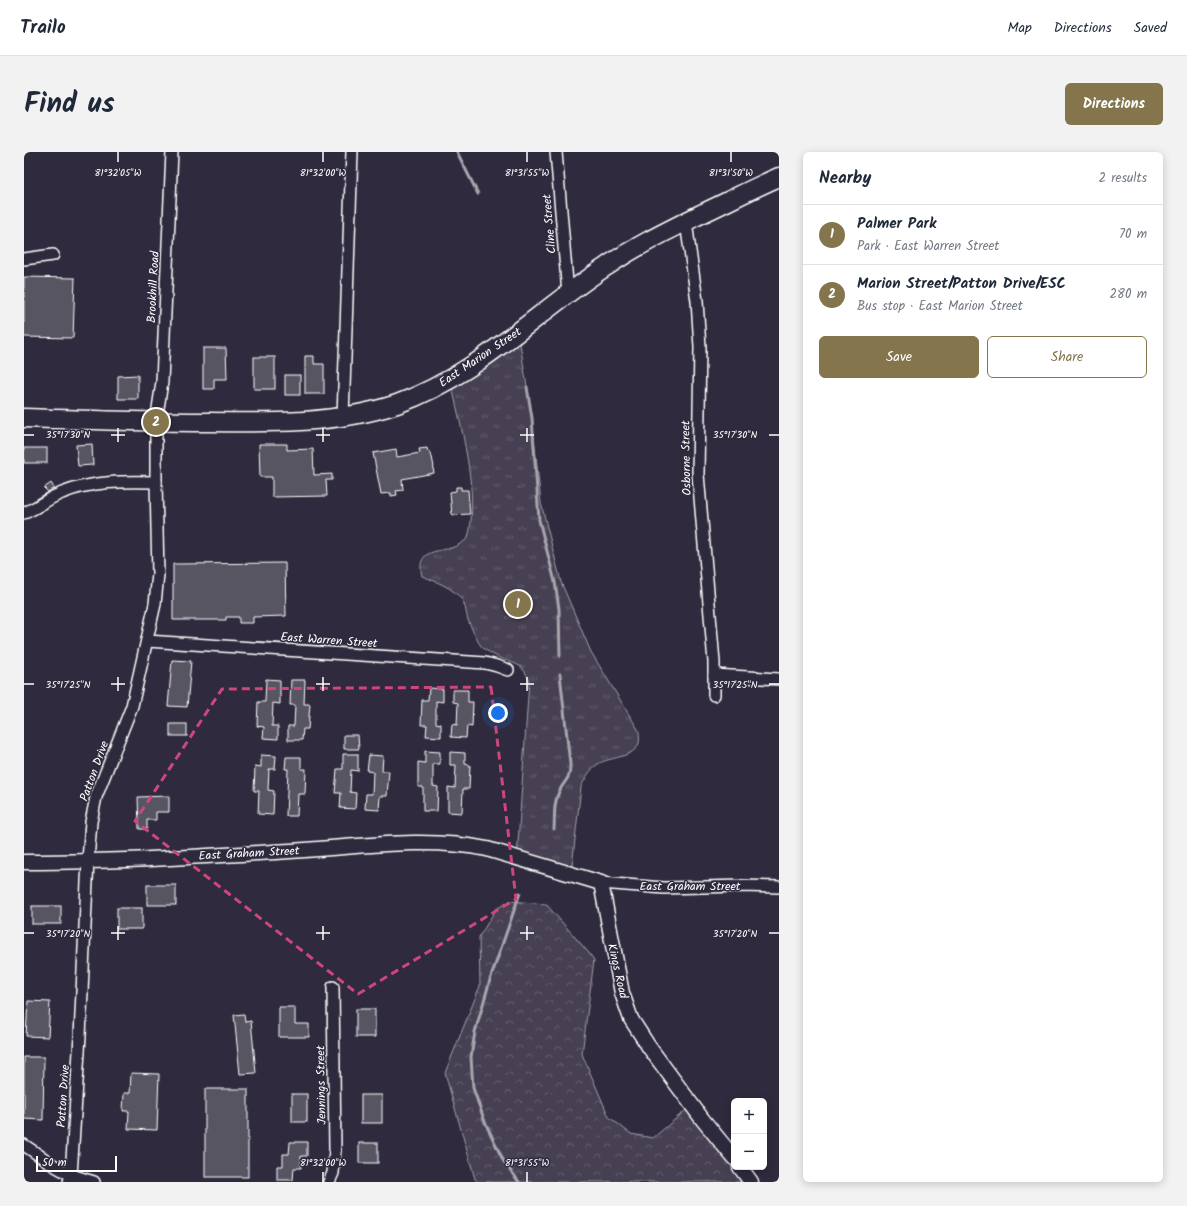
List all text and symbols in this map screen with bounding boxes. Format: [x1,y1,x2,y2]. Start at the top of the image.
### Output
text: Trailo [20,13,66,43]
text: Map [1007,17,1032,39]
text: Directions [1054,17,1112,39]
text: Saved [1134,17,1167,39]
text: Find us [24,82,115,127]
button: Directions [1065,83,1163,125]
text: 81°32'05"W [94,165,142,181]
text: 81°32'00"W [300,165,347,181]
text: 81°31'55"W [505,165,550,181]
text: 81°31'50"W [709,165,753,181]
text: Nearby [819,165,871,192]
text: 2 results [1099,168,1147,189]
street label: Cline Street [537,193,562,255]
text: Palmer Park [857,212,936,236]
text: 1 [830,224,834,245]
text: 70 m [1119,224,1147,245]
text: Park · East Warren Street [857,236,999,257]
street label: Brookhill Road [142,249,165,324]
text: Marion Street/Patton Drive/ESC [857,272,1066,296]
text: 2 [828,284,836,305]
text: 280 m [1110,284,1147,305]
text: Bus stop · East Marion Street [857,296,1023,317]
street label: East Marion Street [435,322,526,392]
button: Save [819,336,979,378]
button: Share [987,336,1147,378]
pin: 2 [143,407,169,437]
street label: Osborne Street [676,420,697,496]
text: 35°17'30"N [46,427,90,443]
text: 35°17'30"N [713,427,757,443]
pin: 1 [505,589,531,619]
street label: East Warren Street [280,628,378,653]
text: 35°17'25"N [46,677,91,693]
text: 35°17'25"N [713,677,758,693]
your location [488,703,508,723]
street label: Patton Drive [75,738,114,804]
street label: East Graham Street [198,841,300,866]
street label: East Graham Street [639,877,741,896]
text: 35°17'20"N [46,926,91,942]
text: 35°17'20"N [713,926,758,942]
street label: Kings Road [602,942,633,1002]
street label: Jennings Street [311,1045,332,1125]
street label: Patton Drive [52,1063,75,1128]
map controls [731,1098,767,1170]
button: + [731,1098,767,1134]
button: − [731,1134,767,1170]
scale bar [36,1154,117,1173]
text: 50 m [42,1154,67,1172]
text: 81°32'00"W [300,1155,347,1171]
text: 81°31'55"W [505,1155,550,1171]

